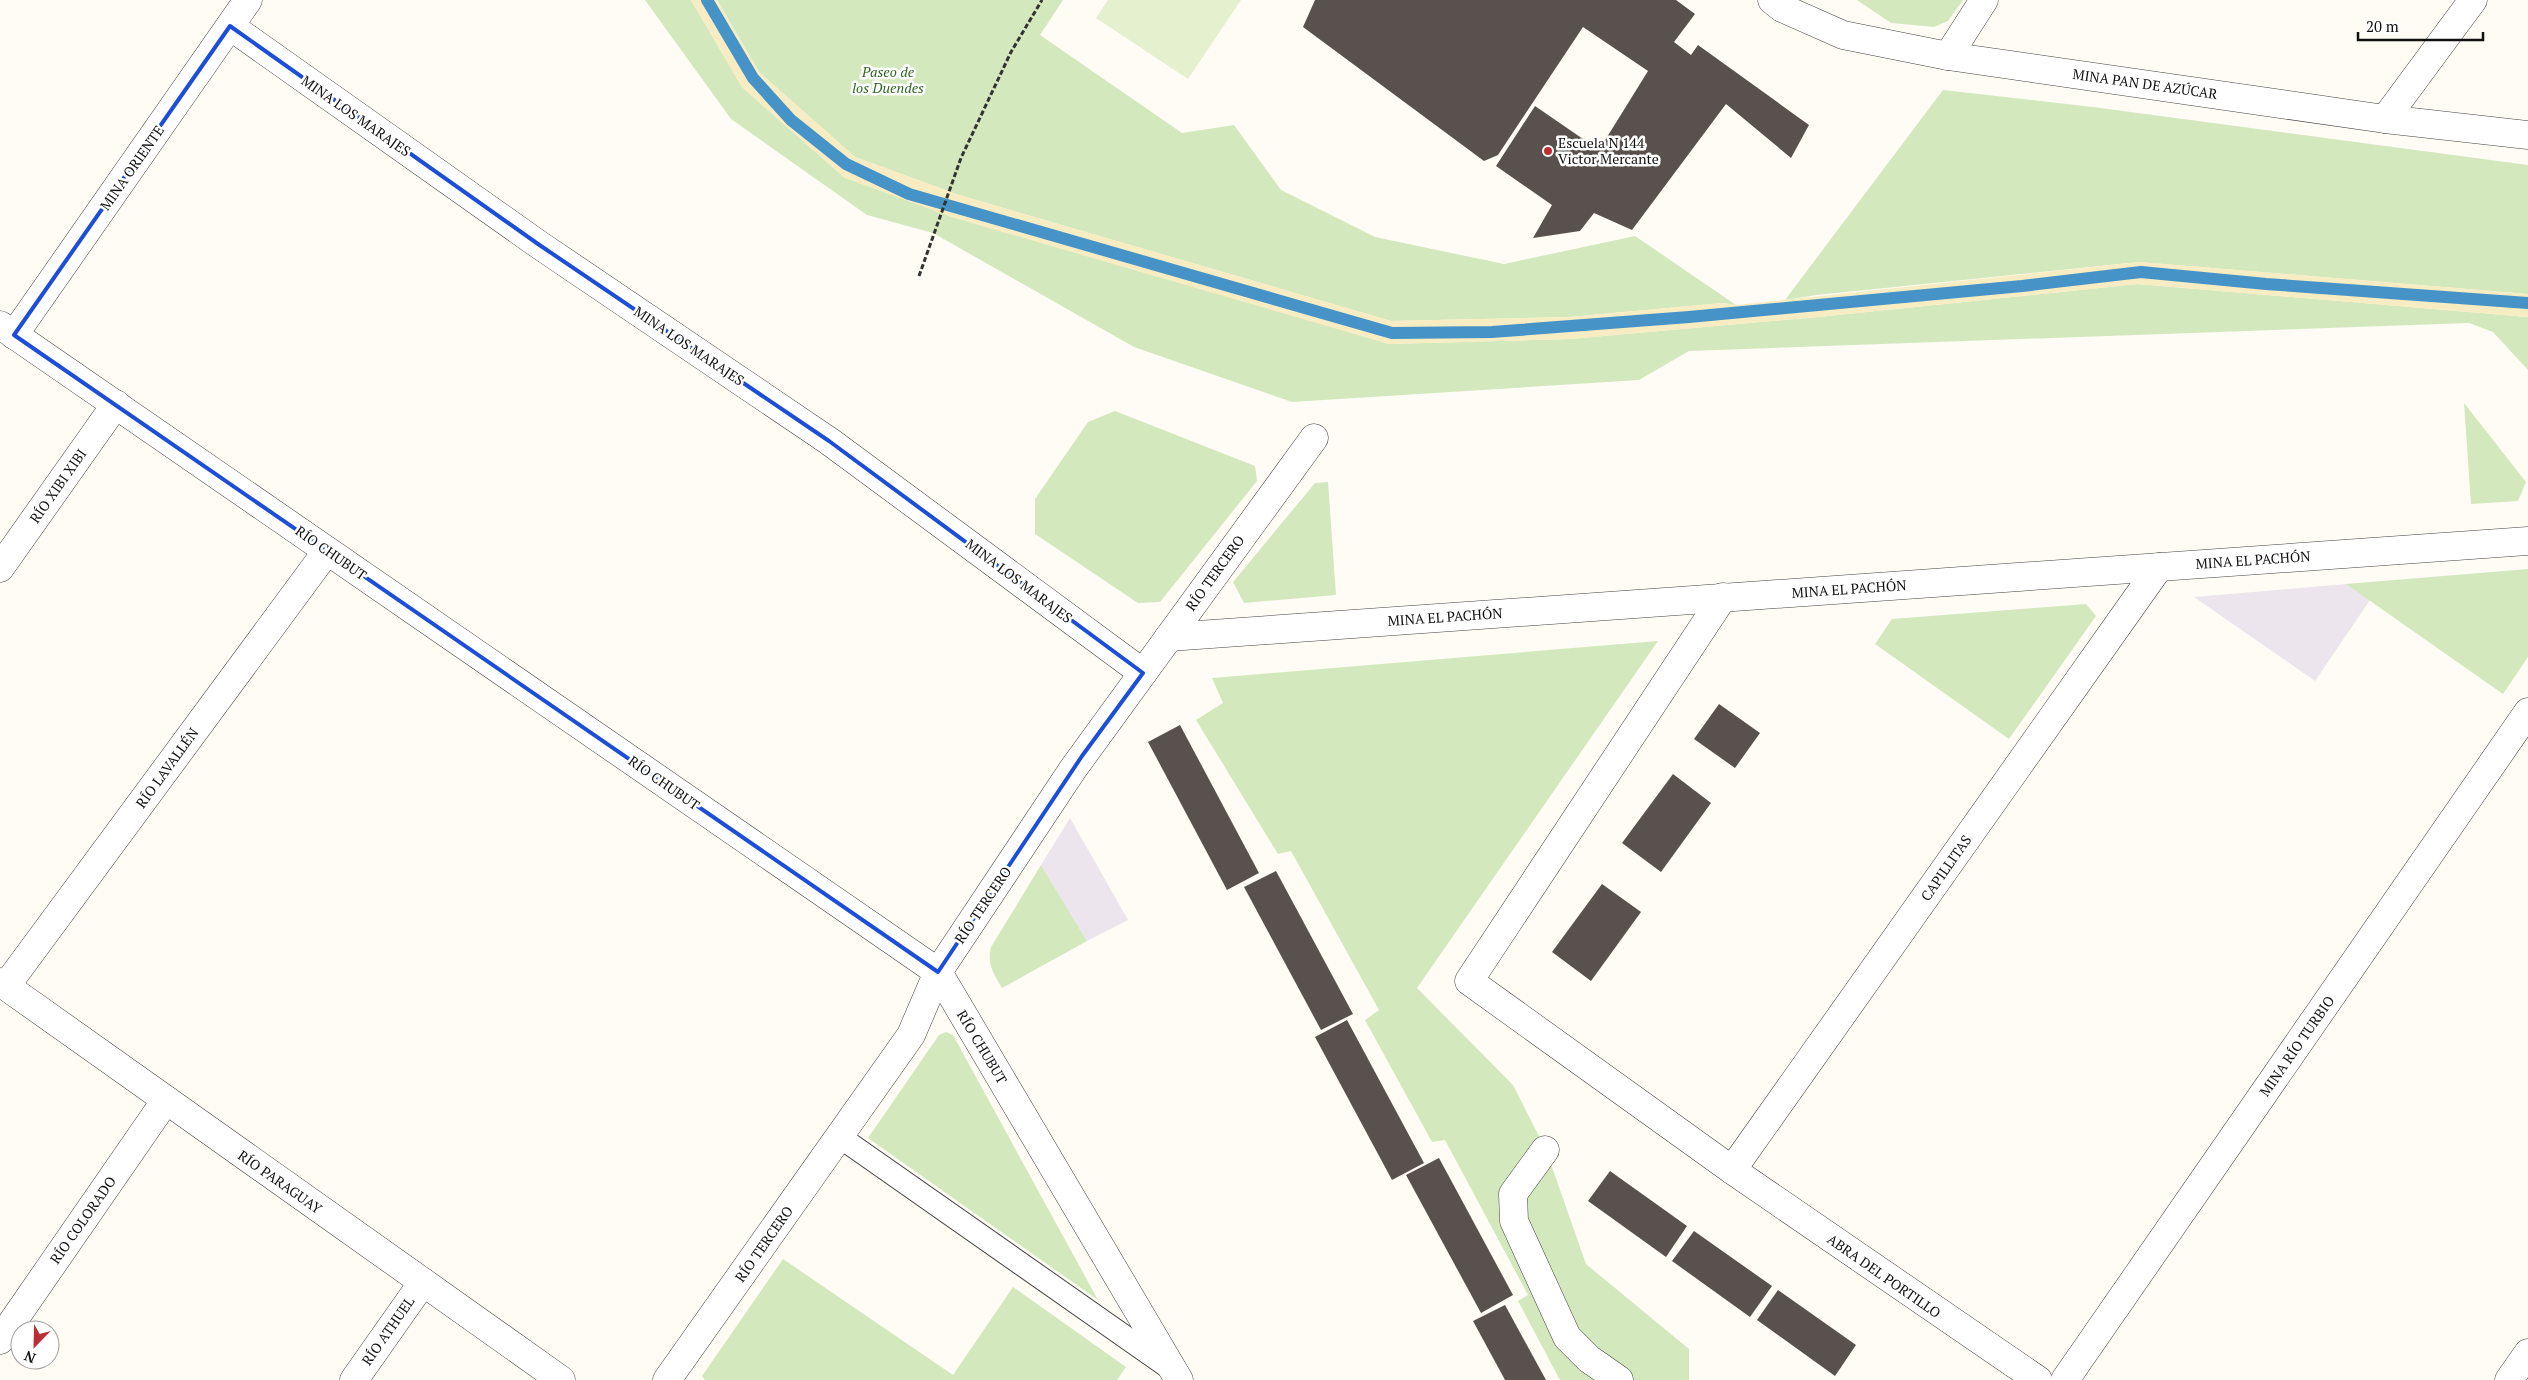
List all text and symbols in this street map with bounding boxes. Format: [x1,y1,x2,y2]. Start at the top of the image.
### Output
scale bar [2358,10,2483,42]
text: 20 m [2366,16,2399,36]
park label: Paseo de los Duendes [852,62,924,97]
street label: MINA PAN DE AZÚCAR [2071,64,2219,103]
street label: MINA LOS MARAJES [298,71,415,160]
street label: MINA ORIENTE [95,122,168,214]
place label: Escuela N 144 Victor Mercante [1558,133,1659,168]
marker: Escuela N 144 Victor Mercante [1542,145,1554,157]
street label: MINA LOS MARAJES [630,302,748,390]
street label: RÍO XIBI XIBI [25,445,90,527]
street label: RÍO CHUBUT [292,521,371,584]
street label: RÍO TERCERO [1181,531,1248,614]
street label: MINA LOS MARAJES [962,534,1077,627]
street label: MINA EL PACHÓN [2195,546,2311,573]
street label: MINA EL PACHÓN [1791,575,1907,602]
street label: MINA EL PACHÓN [1387,603,1503,630]
street label: RÍO LAVALLÉN [131,724,202,812]
street label: RÍO CHUBUT [625,751,704,814]
street label: CAPILLITAS [1916,831,1975,904]
street label: RÍO TERCERO [950,863,1015,947]
street label: MINA RÍO TURBIO [2255,992,2338,1100]
street label: RÍO CHUBUT [953,1006,1012,1087]
street label: RÍO PARAGUAY [234,1146,327,1218]
street label: RÍO COLORADO [45,1172,120,1267]
street label: RÍO TERCERO [730,1202,797,1286]
street label: ABRA DEL PORTILLO [1824,1229,1945,1322]
street label: RÍO ATHUEL [357,1292,418,1369]
north arrow [10,1320,60,1370]
text: N [21,1346,38,1368]

